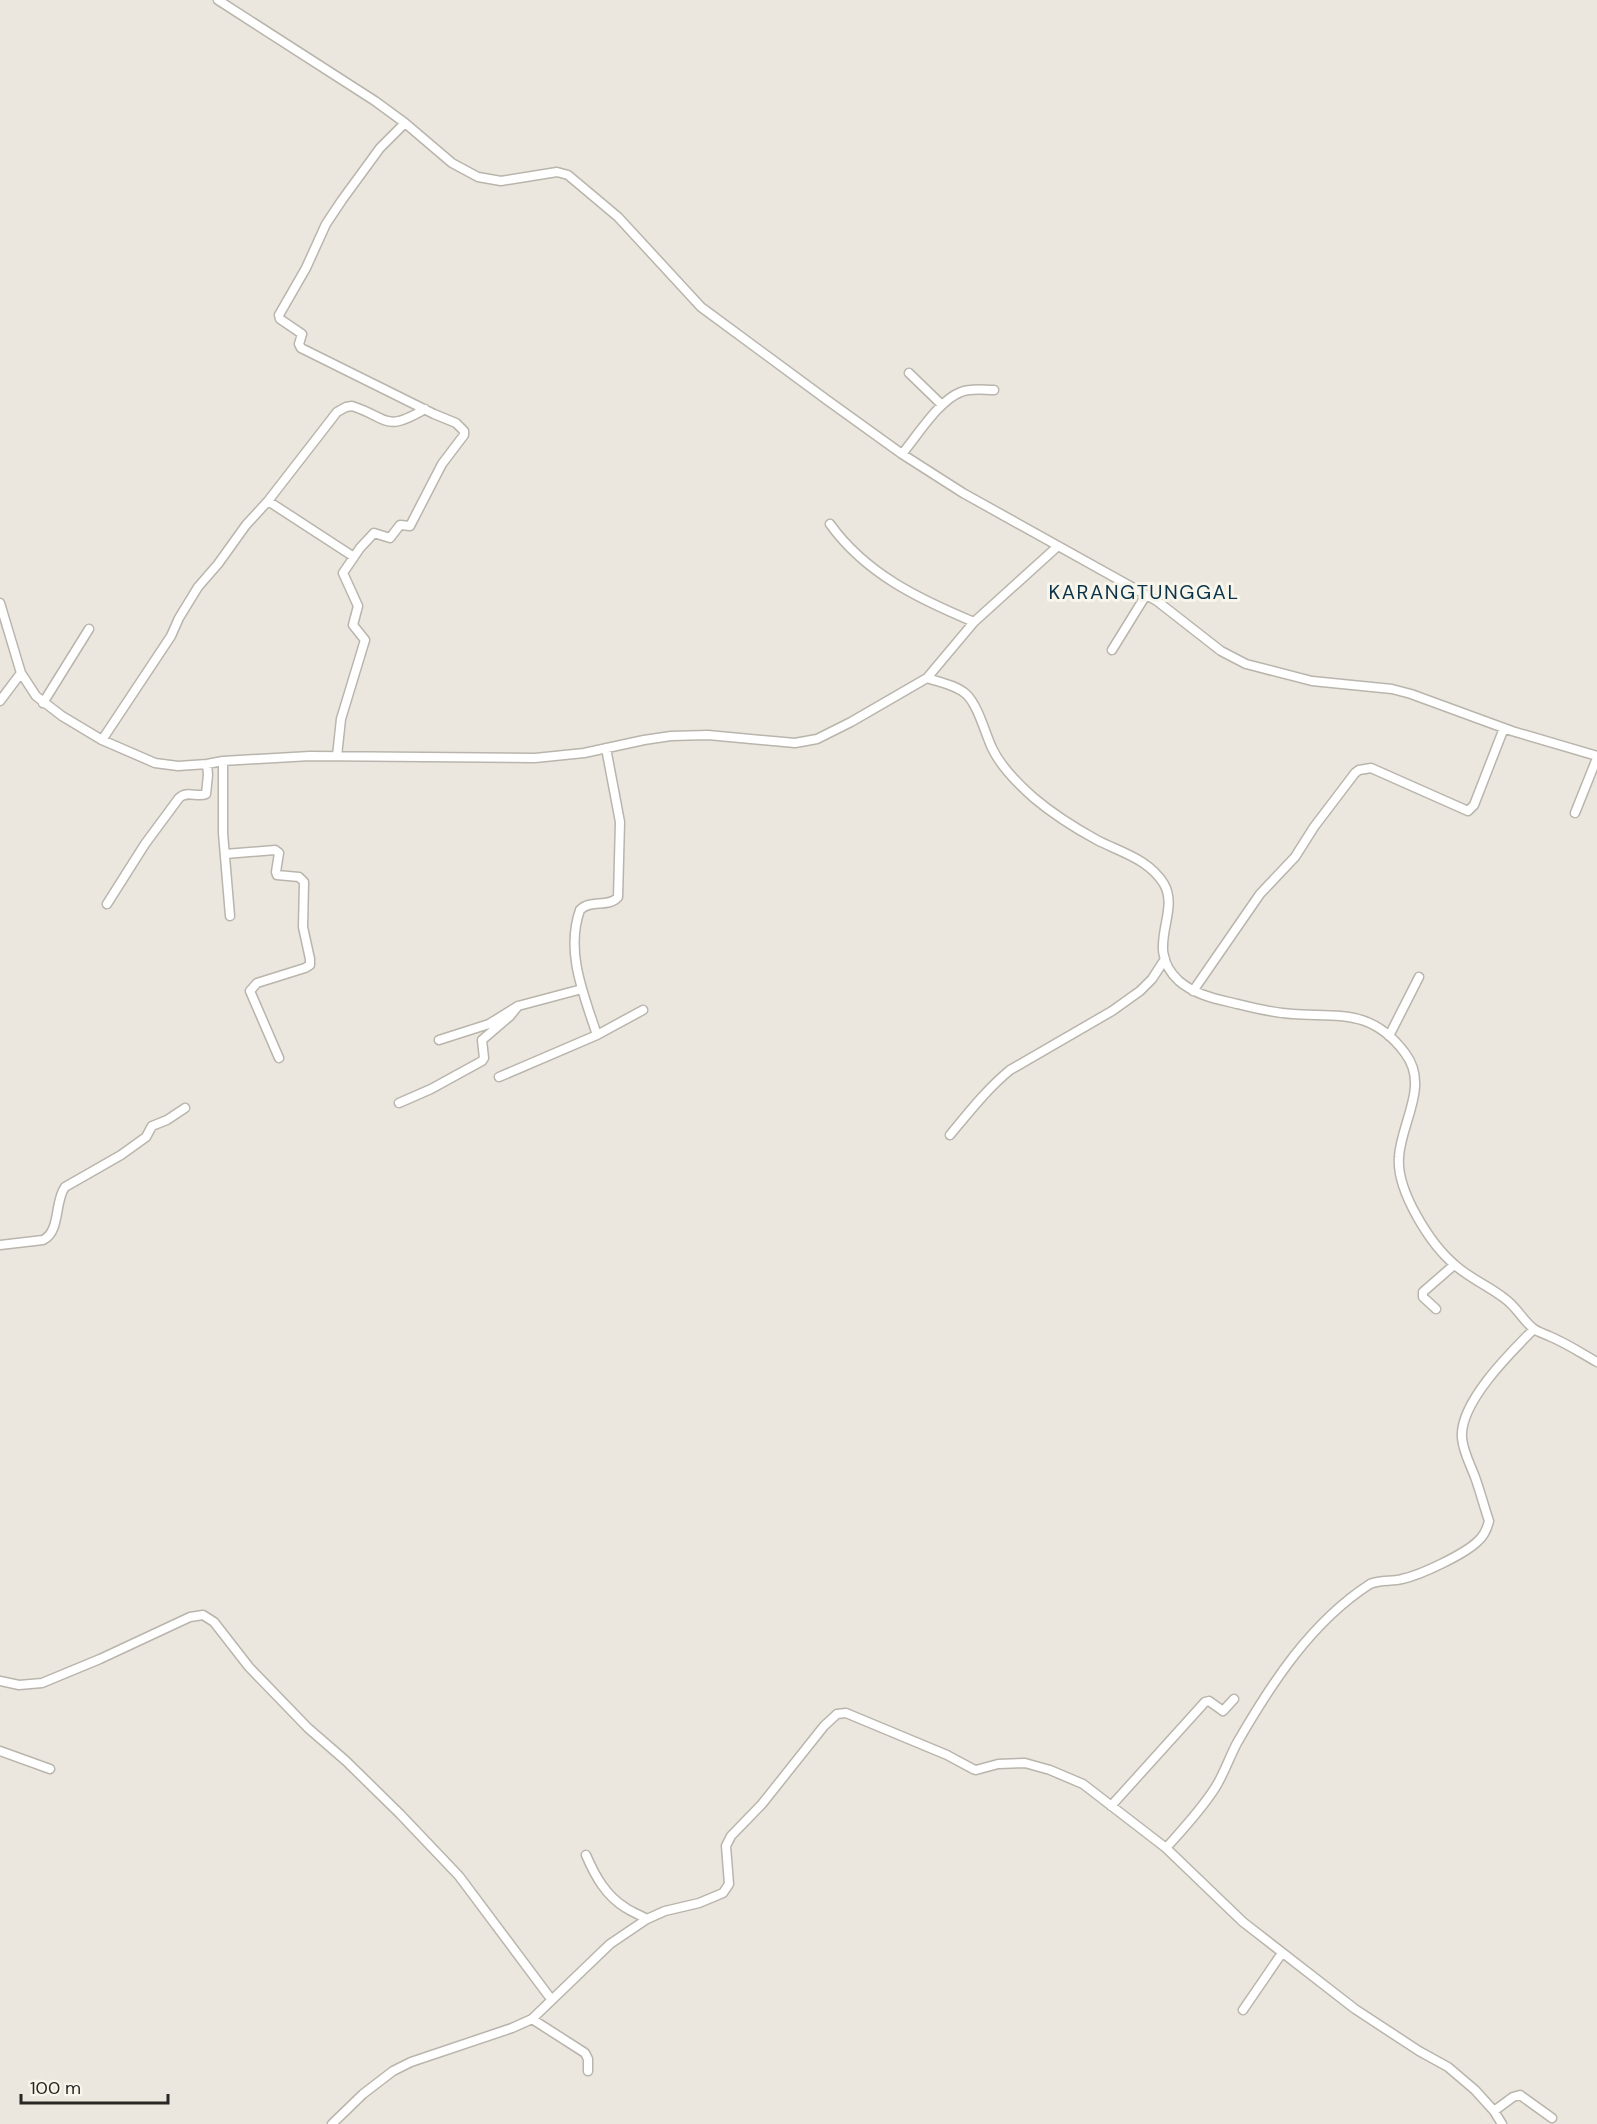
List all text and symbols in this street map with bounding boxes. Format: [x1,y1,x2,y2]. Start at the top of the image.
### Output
district label: KARANGTUNGGAL [1049,579,1239,605]
scale bar [21,2067,168,2105]
text: 100 m [30,2076,81,2100]

